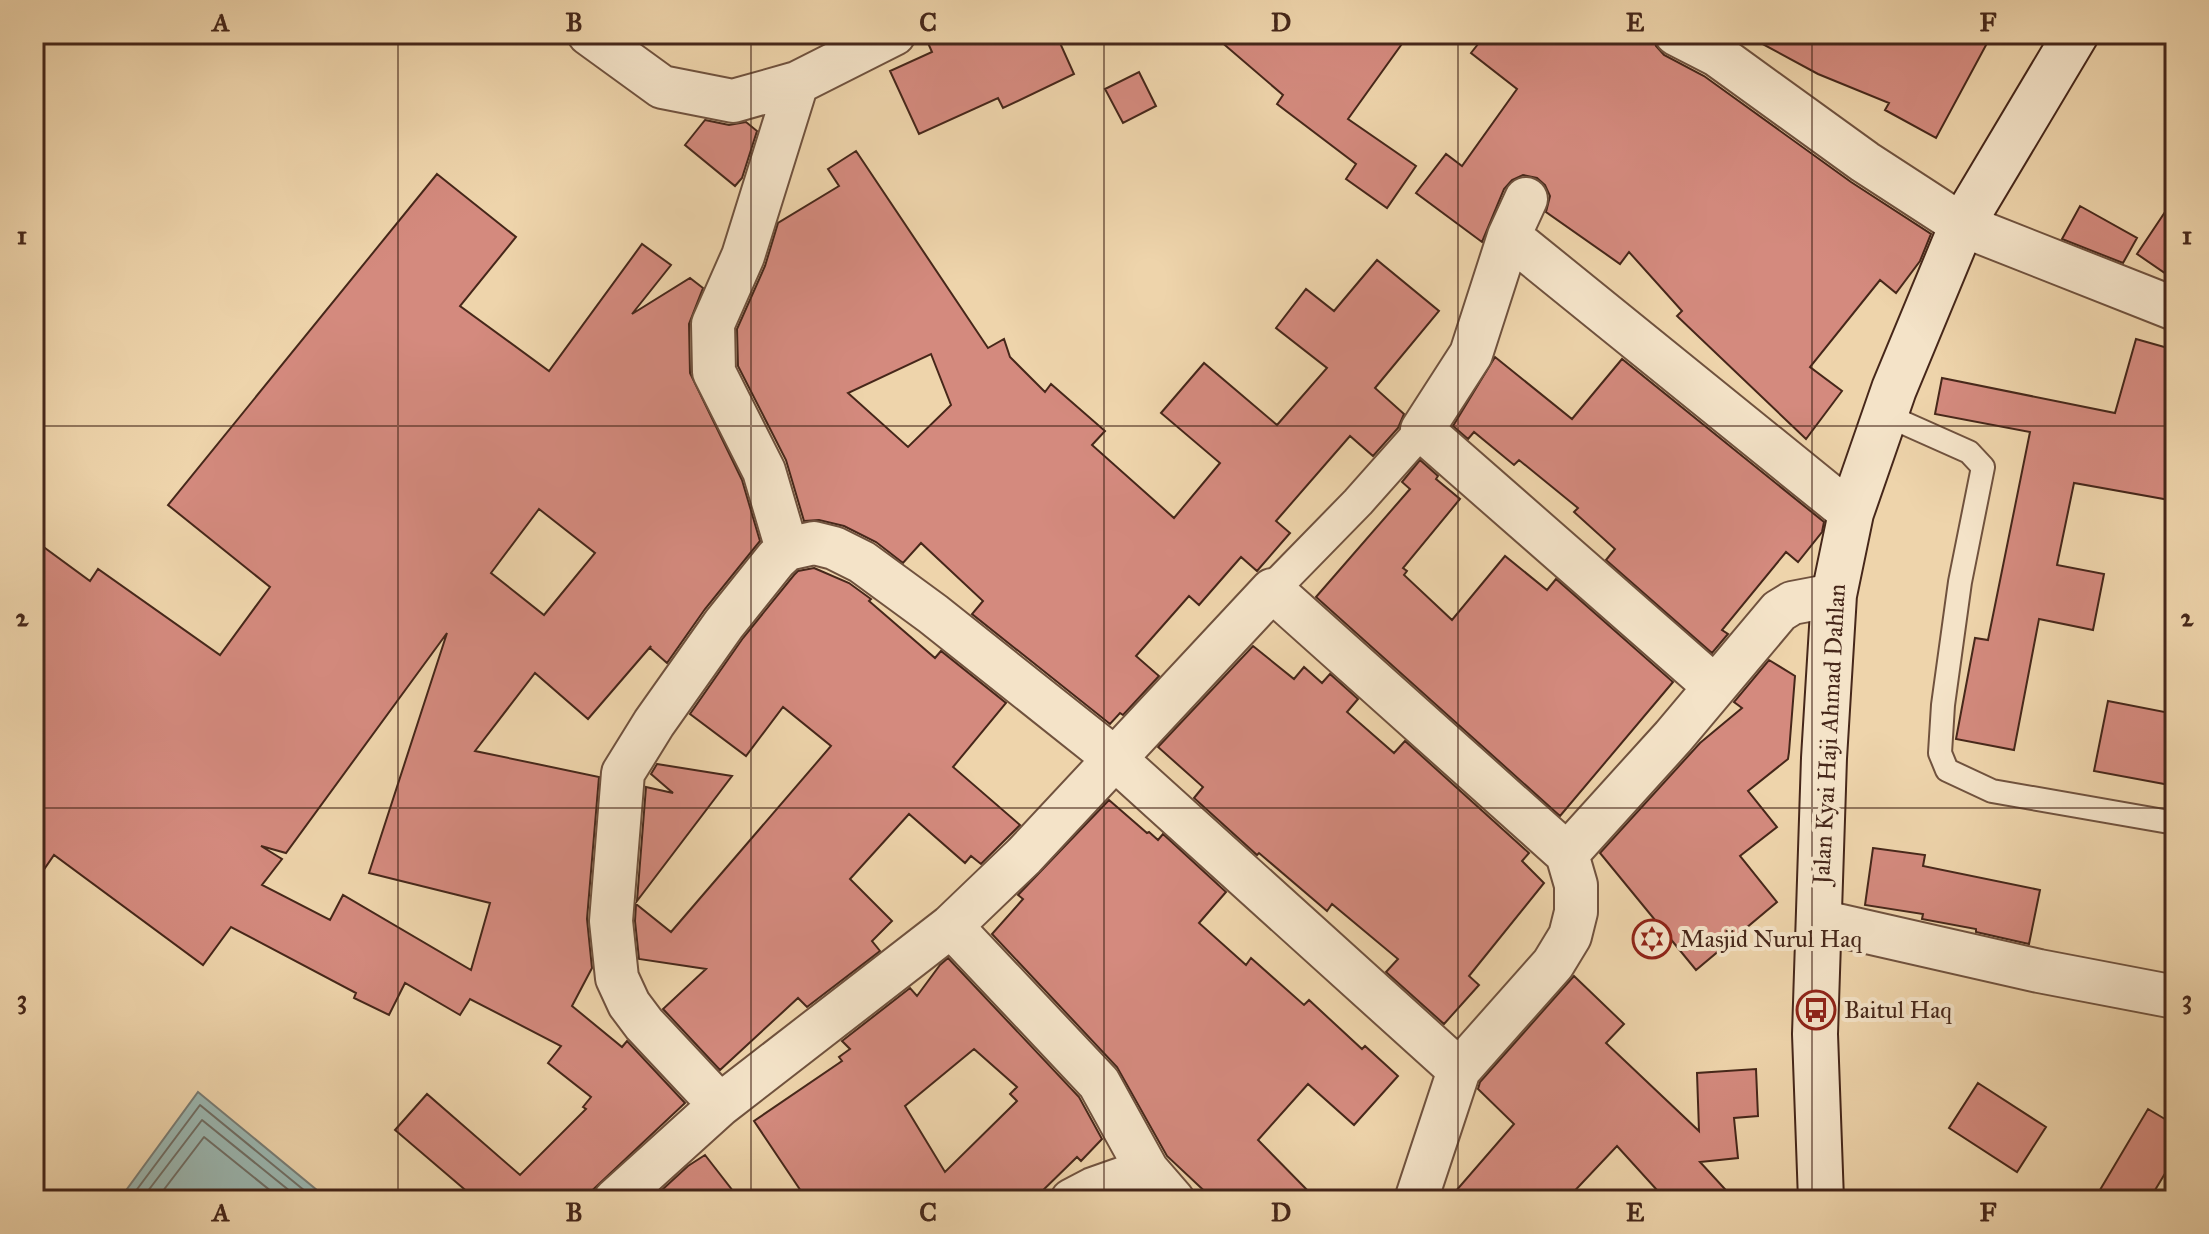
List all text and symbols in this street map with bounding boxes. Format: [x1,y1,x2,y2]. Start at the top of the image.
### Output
text: A [210,6,230,38]
text: B [565,6,583,38]
text: C [919,6,937,38]
text: D [1271,6,1291,38]
text: E [1626,6,1645,38]
text: F [1980,6,1997,38]
text: 1 [17,219,27,251]
text: 1 [2182,219,2192,251]
street label: Jalan Kyai Haji Ahmad Dahlan [1806,583,1852,888]
text: 2 [16,601,30,633]
text: 2 [2181,601,2195,633]
synagogue icon: Masjid Nurul Haq [1631,918,1673,960]
place label: Masjid Nurul Haq [1680,924,1862,954]
text: 3 [17,983,27,1015]
text: 3 [2182,983,2192,1015]
bus stop icon: Baitul Haq [1795,989,1837,1031]
place label: Baitul Haq [1844,995,1952,1025]
text: A [210,1196,230,1228]
text: B [565,1196,583,1228]
text: C [919,1196,937,1228]
text: D [1271,1196,1291,1228]
text: E [1626,1196,1645,1228]
text: F [1980,1196,1997,1228]

